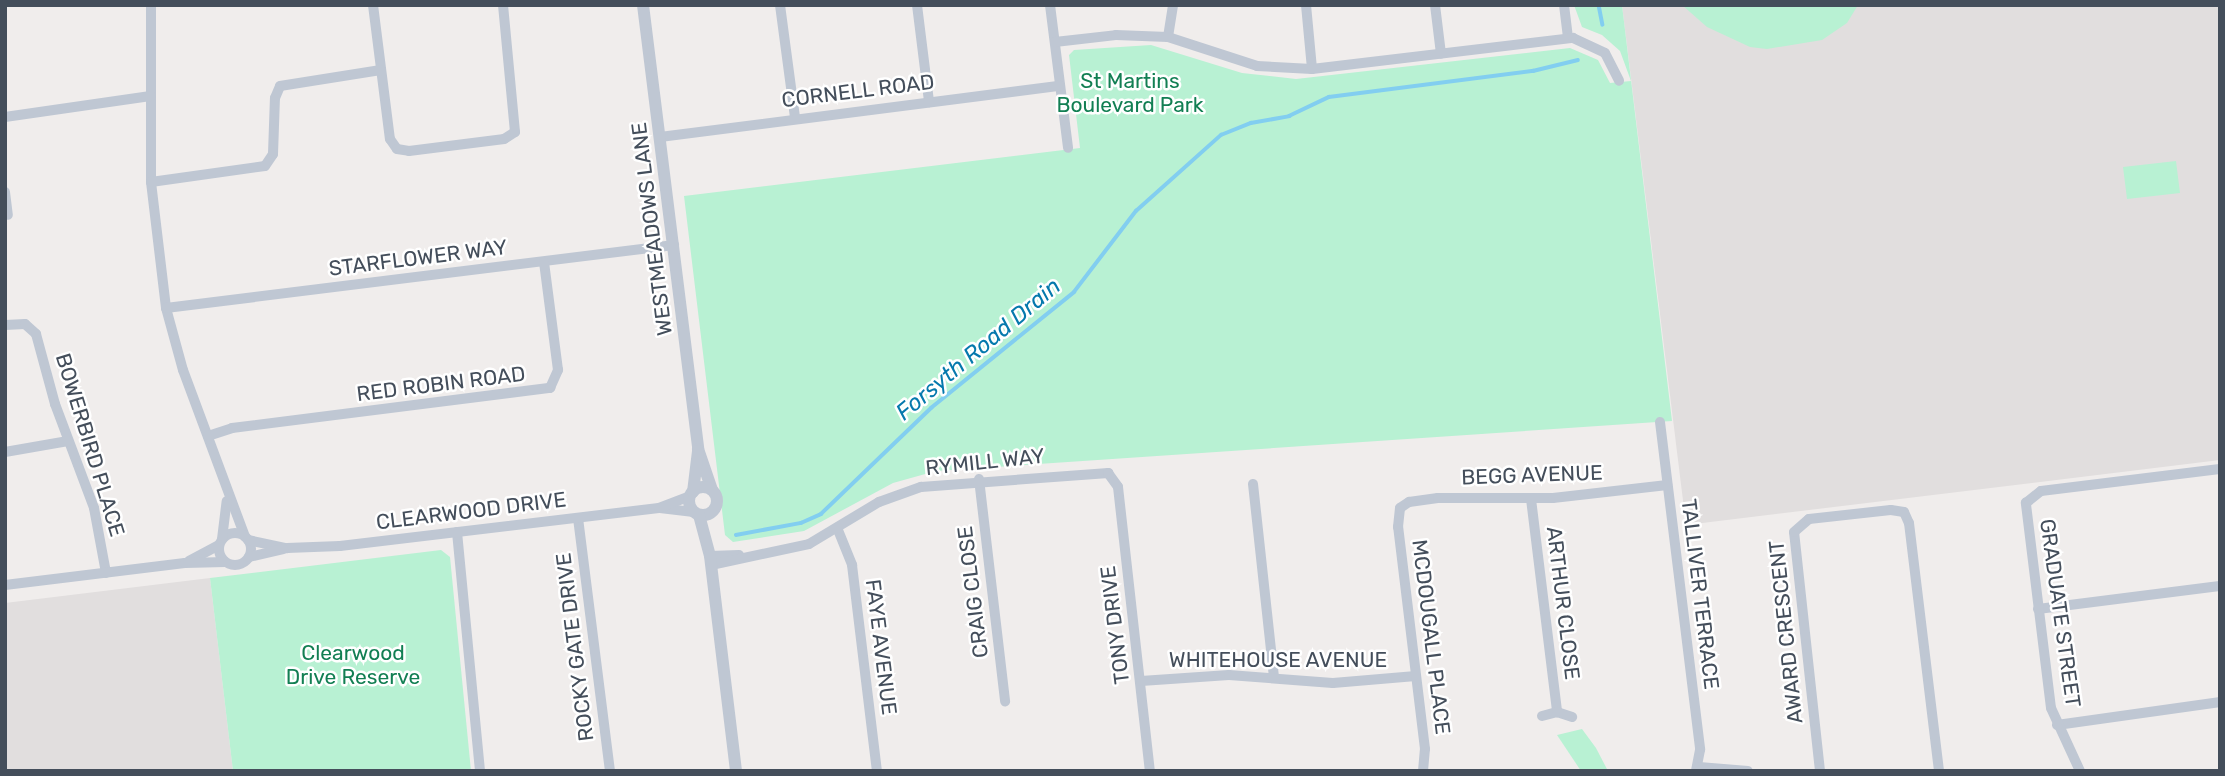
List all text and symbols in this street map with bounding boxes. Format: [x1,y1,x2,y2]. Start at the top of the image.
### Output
park label: St Martins Boulevard Park [1056,68,1204,118]
street label: CORNELL ROAD [780,69,936,113]
street label: WESTMEADOWS LANE [626,121,678,337]
street label: STARFLOWER WAY [327,235,509,281]
water label: Forsyth Road Drain [890,272,1066,426]
street label: BOWERBIRD PLACE [50,350,130,540]
street label: RED ROBIN ROAD [355,361,527,407]
street label: RYMILL WAY [924,443,1046,481]
street label: BEGG AVENUE [1461,460,1603,490]
street label: CLEARWOOD DRIVE [375,487,567,535]
street label: TALLIVER TERRACE [1676,497,1724,691]
street label: GRADUATE STREET [2034,517,2086,709]
street label: CRAIG CLOSE [952,525,994,659]
street label: ARTHUR CLOSE [1541,525,1585,681]
street label: MCDOUGALL PLACE [1407,538,1455,736]
street label: AWARD CRESCENT [1764,539,1808,725]
street label: ROCKY GATE DRIVE [551,551,599,743]
street label: TONY DRIVE [1095,564,1135,686]
street label: FAYE AVENUE [860,578,902,716]
park label: Clearwood Drive Reserve [286,640,420,690]
street label: WHITEHOUSE AVENUE [1169,647,1387,673]

